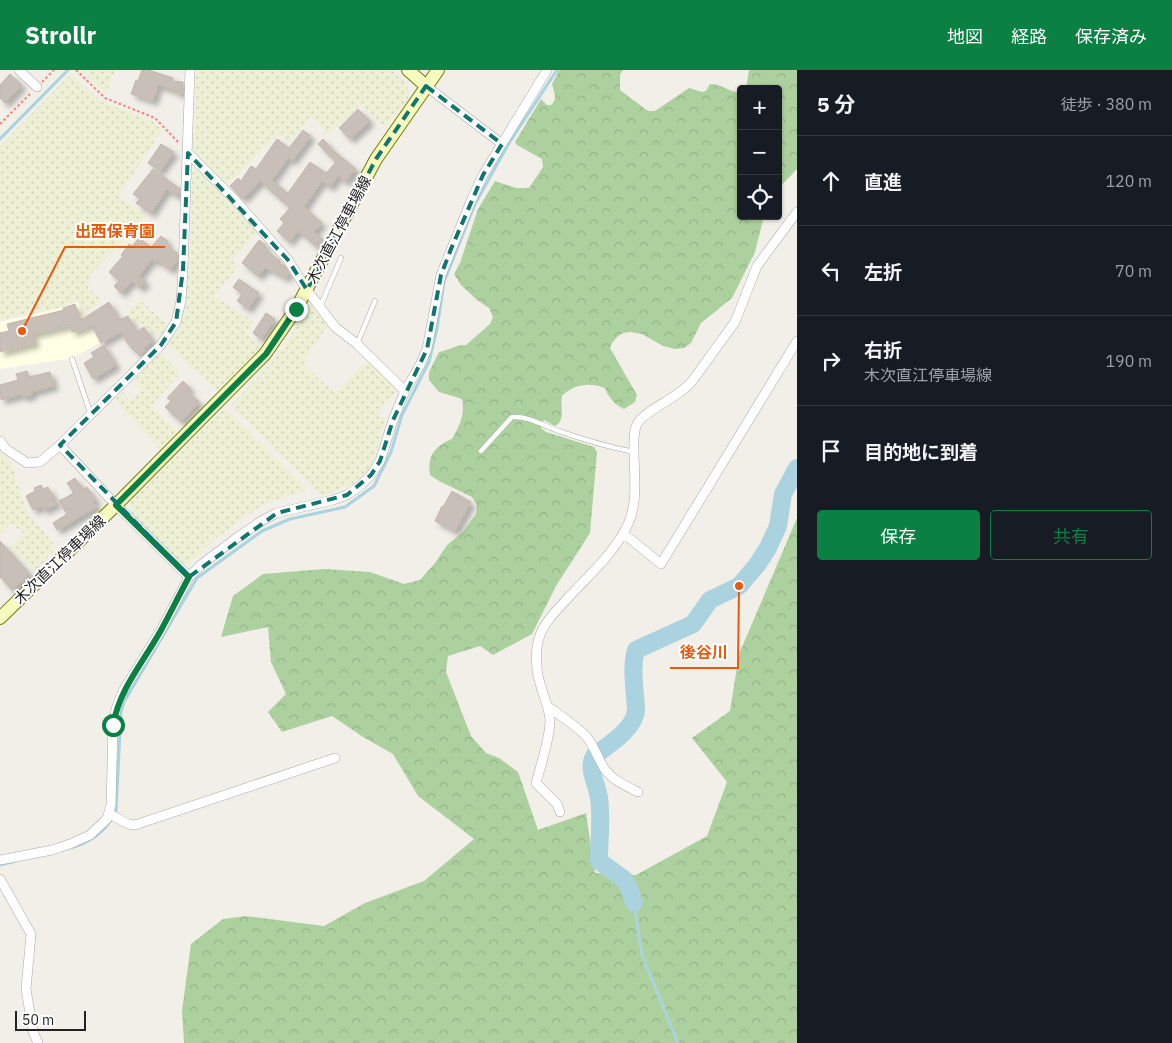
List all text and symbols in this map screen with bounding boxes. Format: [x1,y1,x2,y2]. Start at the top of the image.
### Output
text: Strollr [25,19,96,51]
text: 地図 [947,25,983,48]
text: 経路 [1011,25,1047,48]
text: 保存済み [1075,25,1147,48]
map controls [737,85,782,220]
button: + [737,85,782,130]
text: 5 分 [817,90,856,118]
text: 徒歩 · 380 m [1061,94,1152,114]
button: − [737,130,782,175]
icon: ahead [817,167,845,195]
text: 直進 [864,170,902,194]
text: 120 m [1105,171,1152,191]
street label: 木次直江停車場線 [302,172,375,287]
button: locate [737,175,782,220]
callout: 出西保育園 [65,216,165,247]
text: 出西保育園 [75,221,155,241]
icon: left [817,257,845,285]
text: 左折 [864,260,902,284]
text: 70 m [1115,261,1152,281]
route end [285,298,308,321]
text: 右折 [864,338,902,362]
icon: right [817,347,845,375]
text: 190 m [1105,351,1152,371]
text: 木次直江停車場線 [864,365,992,385]
icon: arrive [817,437,845,465]
text: 目的地に到着 [864,440,978,464]
button: 保存 [817,510,980,560]
button: 共有 [990,510,1152,560]
street label: 木次直江停車場線 [10,511,109,608]
callout: 後谷川 [670,637,738,668]
text: 後谷川 [680,642,728,662]
route start [102,714,125,737]
scale bar [15,1008,86,1031]
text: 50 m [22,1011,54,1029]

